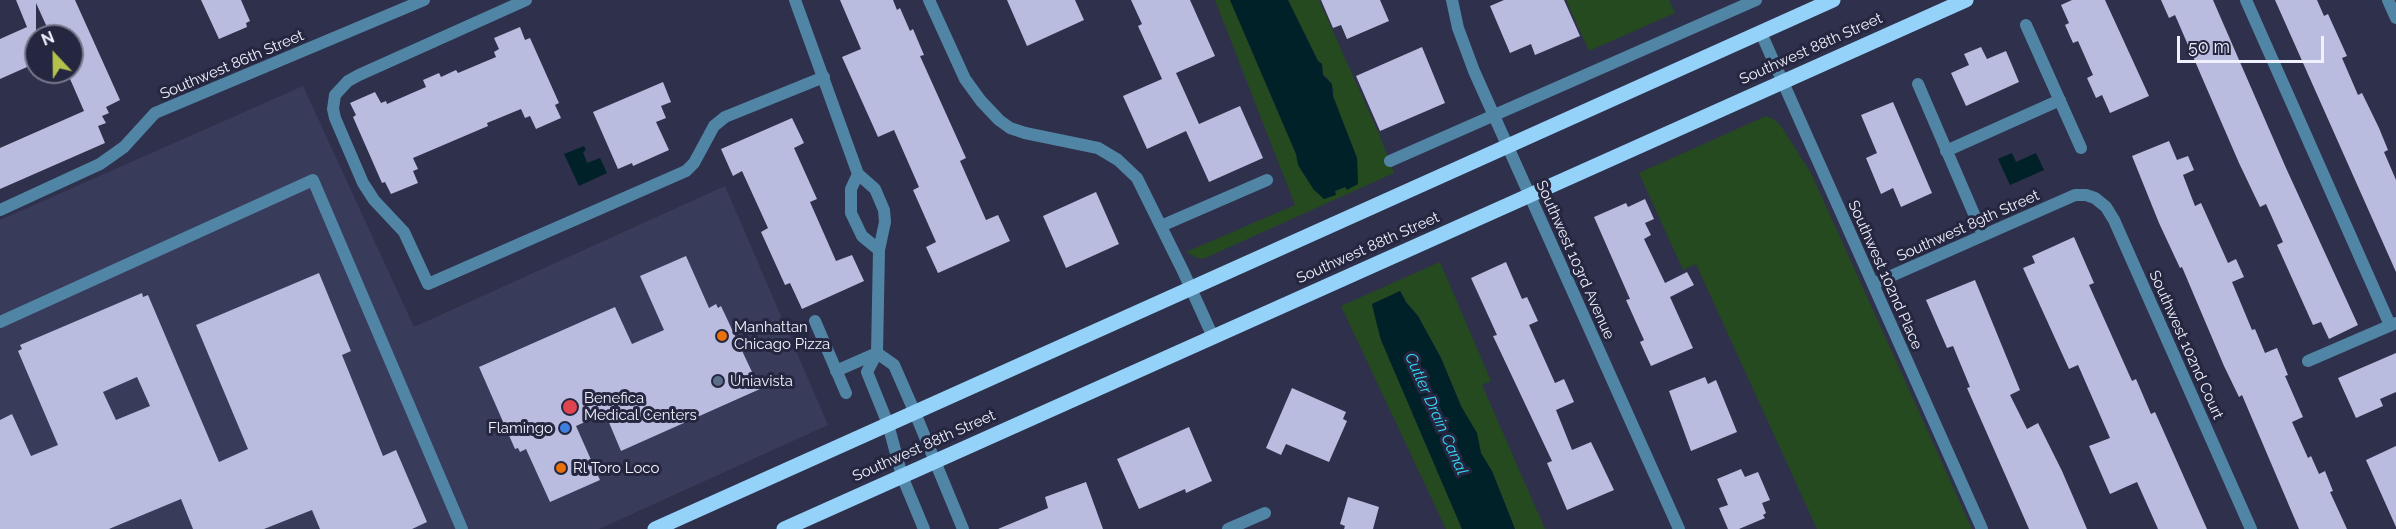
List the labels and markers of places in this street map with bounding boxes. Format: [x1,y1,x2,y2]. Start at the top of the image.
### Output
place label: Manhattan Chicago Pizza [734,318,830,353]
marker: Manhattan Chicago Pizza [715,329,729,343]
place label: Uniavista [730,372,793,390]
marker: Uniavista [711,374,725,388]
place label: Benefica Medical Centers [584,389,697,424]
marker: Benefica Medical Centers [561,398,579,416]
place label: Flamingo [488,419,553,437]
marker: Flamingo [558,421,572,435]
place label: Rl Toro Loco [573,459,659,477]
marker: Rl Toro Loco [554,461,568,475]

